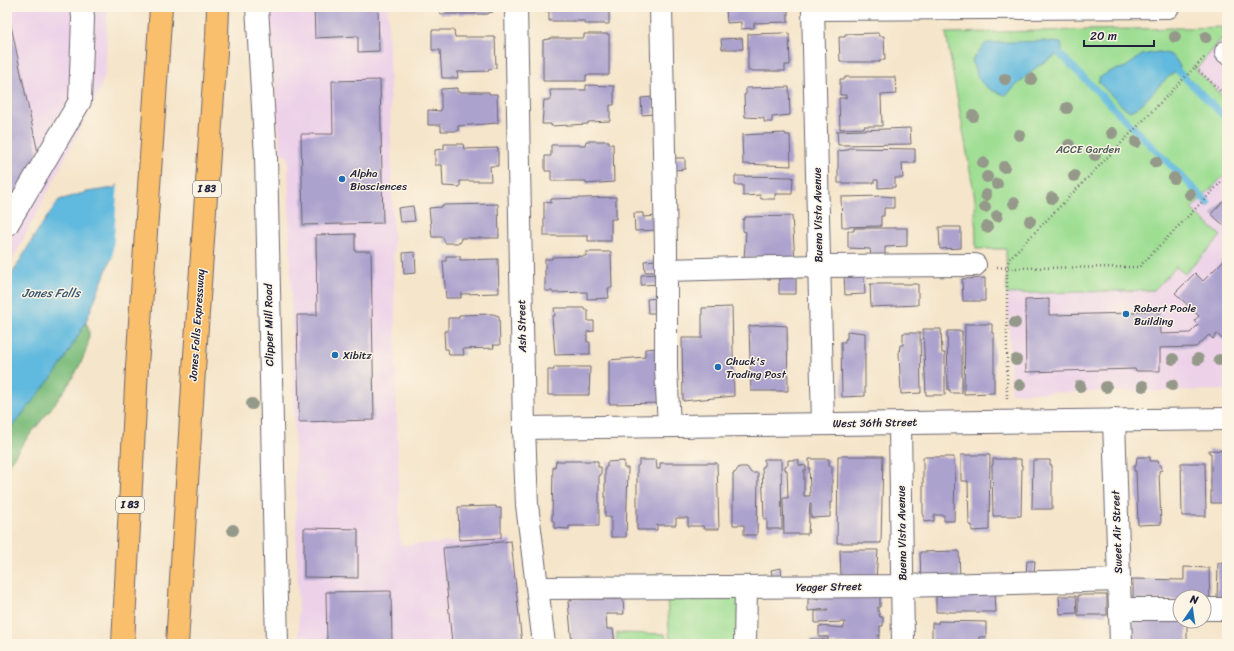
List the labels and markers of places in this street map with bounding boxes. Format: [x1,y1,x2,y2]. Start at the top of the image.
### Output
place label: Alpha Biosciences [349,164,408,196]
marker: Alpha Biosciences [337,174,347,184]
place label: Robert Poole Building [1134,299,1197,331]
marker: Robert Poole Building [1121,309,1131,319]
place label: Xibitz [342,346,373,365]
marker: Xibitz [330,350,340,360]
place label: Chuck's Trading Post [726,352,787,384]
marker: Chuck's Trading Post [713,362,723,372]

